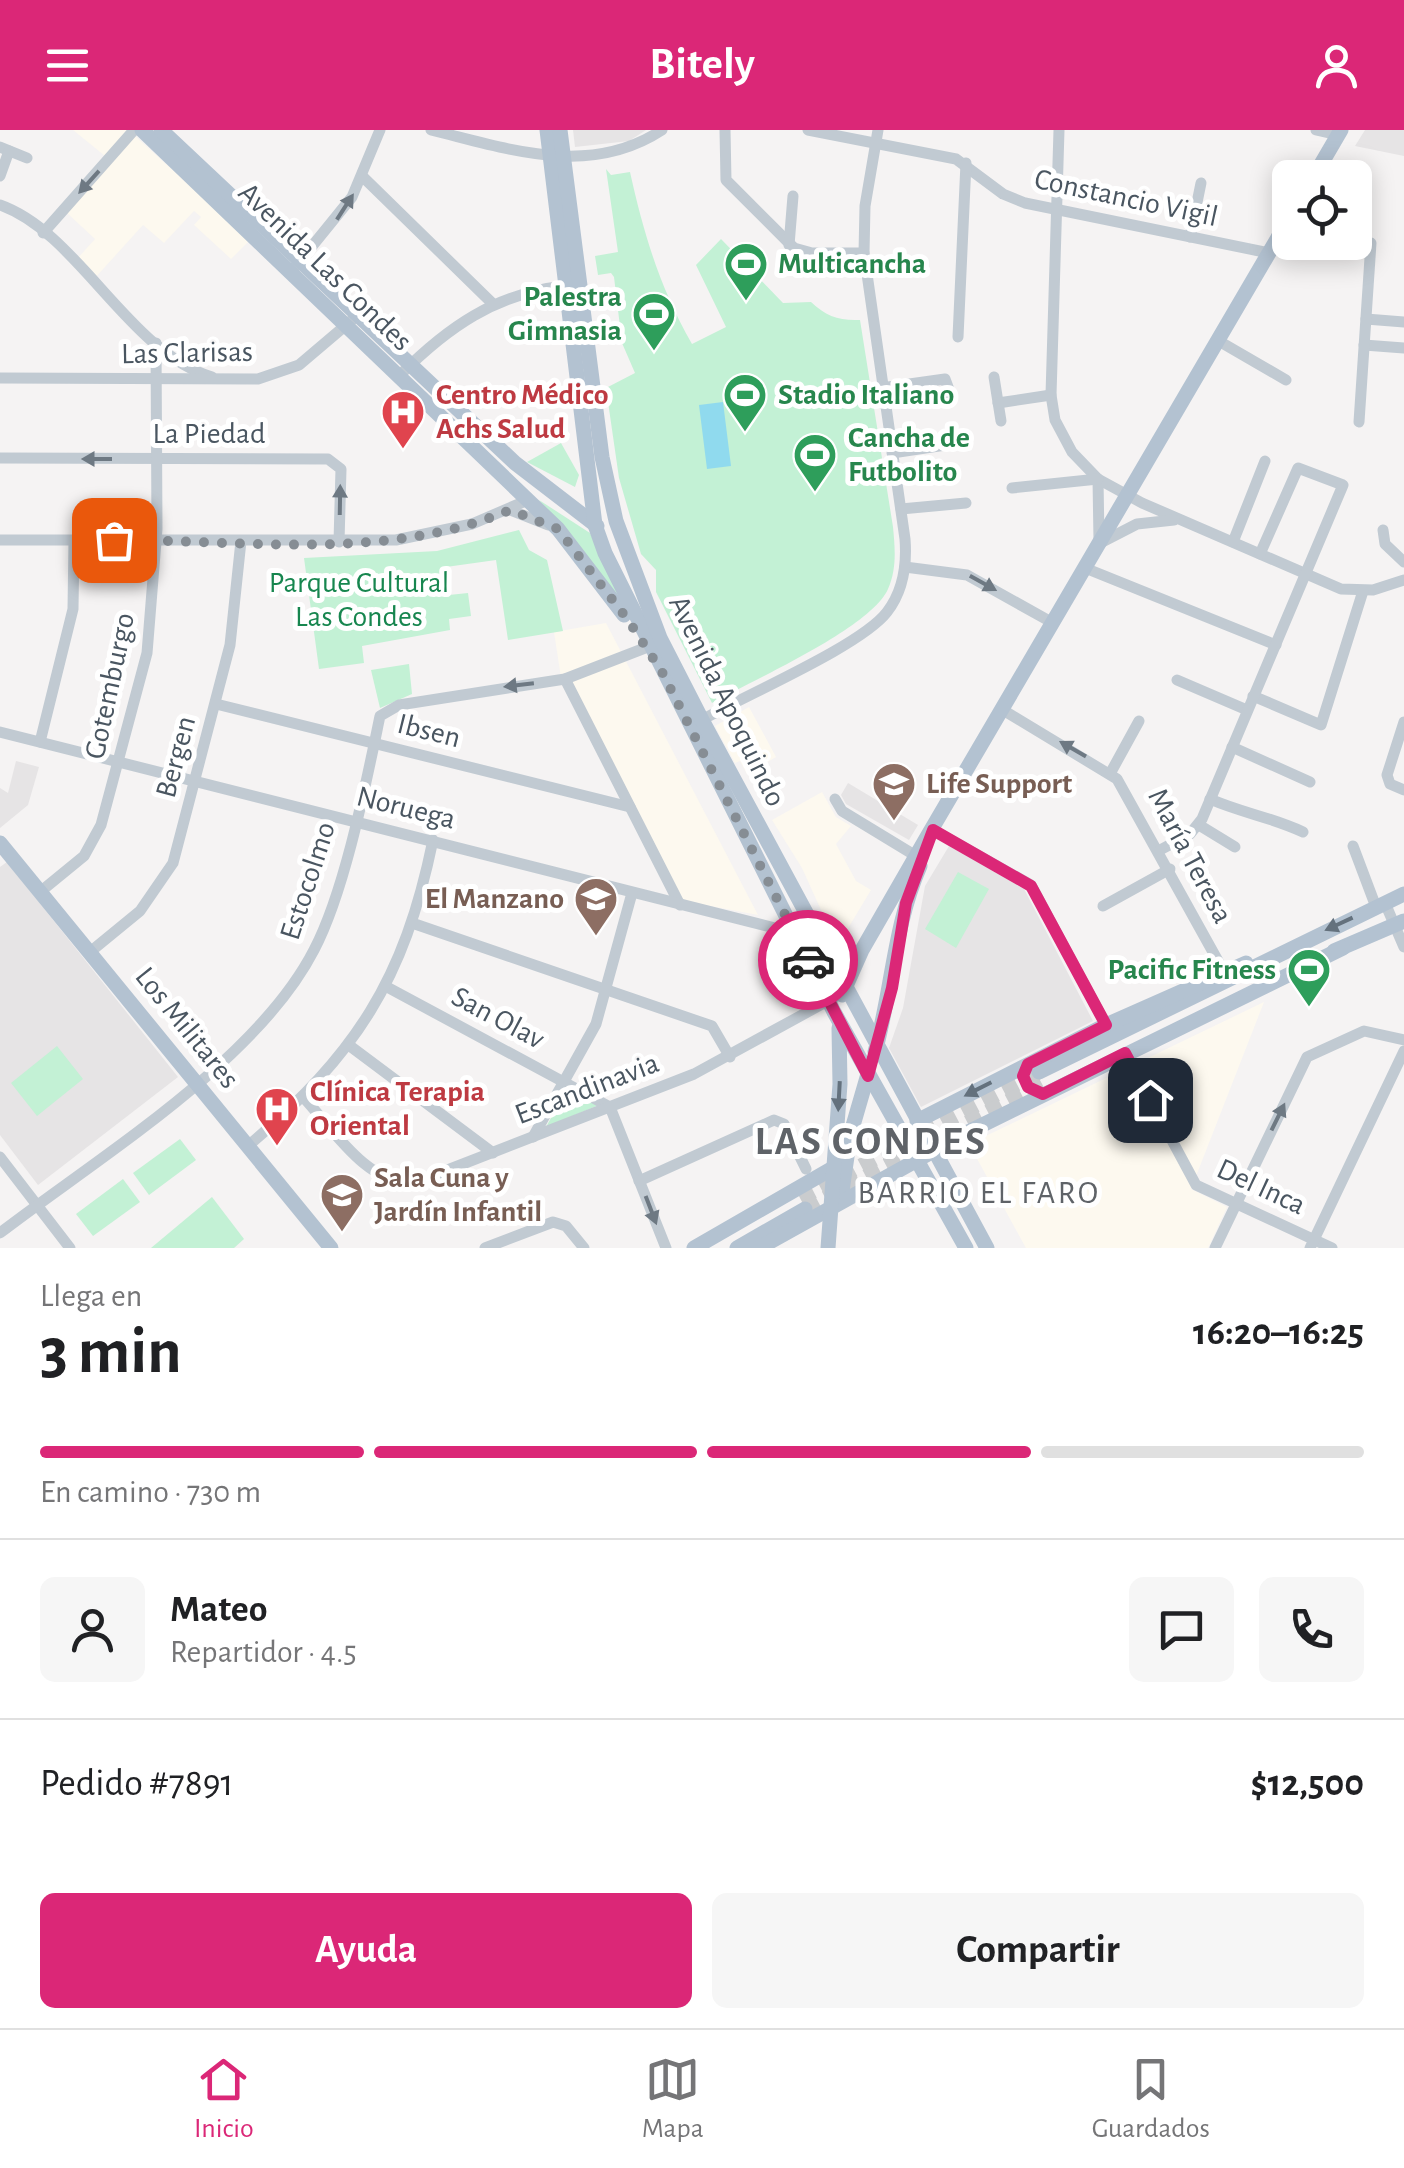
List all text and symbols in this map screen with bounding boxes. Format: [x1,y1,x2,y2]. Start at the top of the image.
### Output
icon: menu [40,38,95,93]
icon: person [1309,38,1364,93]
text: Bitely [649,42,755,87]
map controls [1272,160,1372,260]
button: locate [1272,160,1372,260]
street label: Constancio Vigil [1032,164,1220,232]
one-way arrow [78,169,100,194]
street label: Avenida Las Condes [233,177,417,357]
one-way arrow [335,194,353,221]
sports icon: Multicancha [723,241,769,302]
place label: Multicancha [778,249,926,279]
place label: Palestra Gimnasia [508,282,622,346]
sports icon: Palestra Gimnasia [631,291,677,352]
street label: Las Clarisas [121,337,253,369]
sports icon: Stadio Italiano [722,372,768,433]
place label: Centro Médico Achs Salud [436,380,609,444]
place label: Stadio Italiano [778,380,954,410]
hospital icon: Centro Médico Achs Salud [380,389,426,450]
street label: La Piedad [153,419,265,449]
place label: Cancha de Futbolito [848,423,970,487]
sports icon: Cancha de Futbolito [792,432,838,493]
one-way arrow [81,451,113,467]
one-way arrow [332,484,348,516]
pin [72,498,157,583]
icon: bag [87,513,142,568]
park label: Parque Cultural Las Condes [269,568,449,632]
one-way arrow [969,574,997,591]
street label: Avenida Apoquindo [663,591,791,811]
street label: Gotemburgo [80,610,140,762]
one-way arrow [503,677,534,693]
street label: Ibsen [394,709,464,753]
street label: Bergen [151,713,201,801]
one-way arrow [1058,741,1087,758]
school or university icon: Life Support [871,761,917,822]
place label: Life Support [926,769,1072,799]
street label: Noruega [353,781,459,835]
street label: María Teresa [1142,784,1238,928]
street label: Estocolmo [275,818,341,944]
school or university icon: El Manzano [573,876,619,937]
place label: El Manzano [425,884,564,914]
courier [758,910,858,1010]
one-way arrow [1325,916,1354,933]
icon: car [781,933,836,988]
sports icon: Pacific Fitness [1286,947,1332,1008]
place label: Pacific Fitness [1107,955,1276,985]
street label: Los Militares [129,962,245,1094]
street label: San Olav [447,981,550,1055]
street label: Escandinavia [511,1048,663,1130]
pin [1108,1058,1193,1143]
icon: home [1123,1073,1178,1128]
place label: Clínica Terapia Oriental [310,1077,485,1141]
one-way arrow [831,1080,847,1112]
one-way arrow [963,1081,992,1098]
hospital icon: Clínica Terapia Oriental [254,1086,300,1147]
one-way arrow [1270,1102,1287,1131]
district label: LAS CONDES [755,1122,987,1162]
street label: Del Inca [1212,1154,1310,1220]
place label: Sala Cuna y Jardín Infantil [374,1163,542,1227]
school or university icon: Sala Cuna y Jardín Infantil [319,1172,365,1233]
district label: BARRIO EL FARO [857,1177,1101,1209]
one-way arrow [644,1195,659,1225]
text: Llega en [40,1280,142,1312]
text: 16:20–16:25 [1193,1314,1364,1352]
text: 3 min [40,1320,182,1385]
text: En camino · 730 m [40,1476,261,1508]
button: person [40,1577,145,1682]
button: chat [1129,1577,1234,1682]
button: phone [1259,1577,1364,1682]
text: Mateo [170,1591,267,1629]
text: Repartidor · 4.5 [170,1636,357,1668]
text: Pedido #7891 [40,1765,234,1803]
text: $12,500 [1251,1765,1364,1803]
button: Ayuda [40,1893,692,2008]
button: Compartir [712,1893,1364,2008]
tab: Inicio [194,2052,254,2146]
tab: Mapa [642,2052,704,2146]
tab: Guardados [1092,2052,1210,2146]

